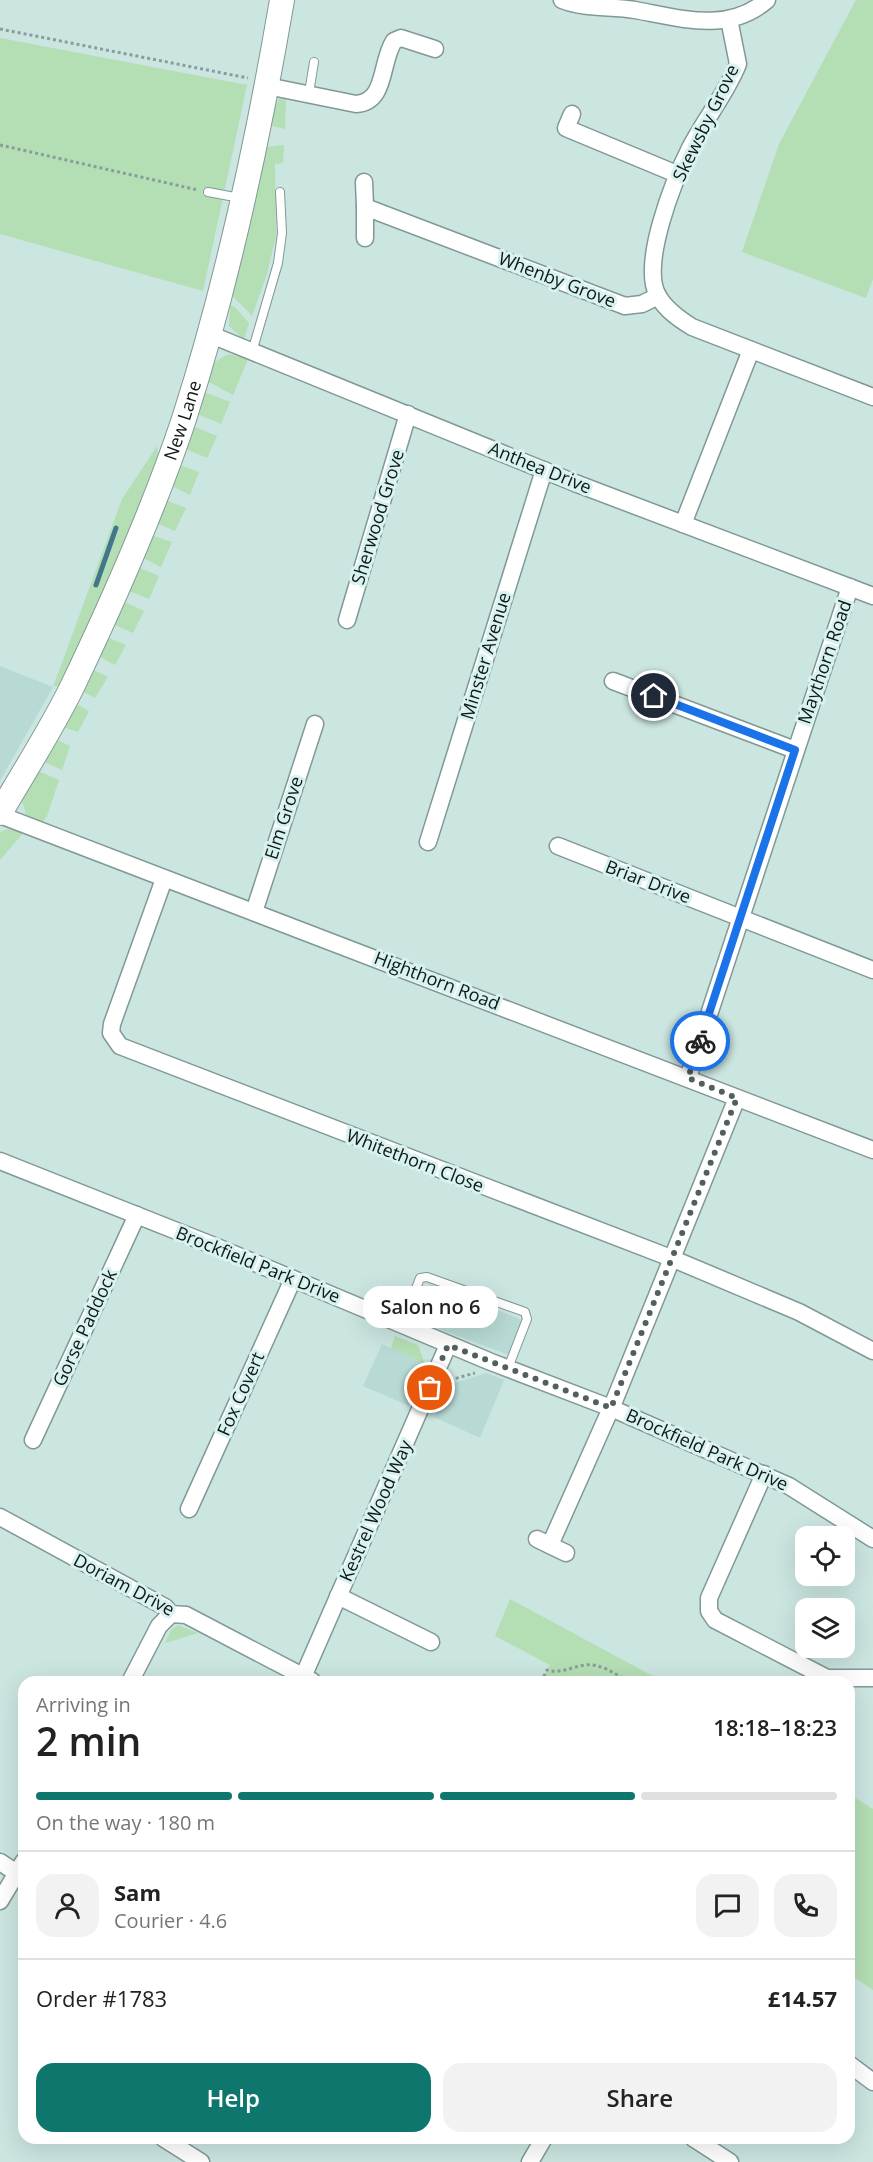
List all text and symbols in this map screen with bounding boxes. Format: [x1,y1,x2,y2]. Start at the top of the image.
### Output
street label: Skewsby Grove [666,60,744,185]
street label: Whenby Grove [495,246,619,312]
street label: New Lane [158,377,206,464]
street label: Anthea Drive [485,436,595,499]
street label: Sherwood Grove [345,446,409,587]
street label: Minster Avenue [454,589,516,722]
street label: Maythorn Road [792,597,856,727]
pin [628,670,679,721]
icon: home [637,679,670,712]
street label: Elm Grove [258,773,308,862]
street label: Briar Drive [602,854,694,908]
street label: Highthorn Road [371,945,504,1015]
courier [670,1011,730,1071]
icon: bike [684,1025,717,1058]
street label: Whitethorn Close [343,1123,488,1197]
street label: Brockfield Park Drive [173,1220,344,1308]
street label: Gorse Paddock [47,1265,122,1390]
callout: Salon no 6 [362,1286,498,1328]
text: Salon no 6 [381,1293,480,1320]
street label: Fox Covert [211,1348,269,1439]
pin [404,1362,455,1413]
icon: bag [413,1371,446,1404]
street label: Brockfield Park Drive [622,1402,792,1496]
street label: Kestrel Wood Way [333,1435,417,1585]
map controls [795,1526,855,1658]
button: locate [795,1526,855,1586]
street label: Doriam Drive [70,1547,179,1621]
button: layers [795,1598,855,1658]
text: Arriving in [36,1691,131,1718]
text: 18:18–18:23 [713,1712,837,1742]
text: 2 min [36,1714,141,1767]
text: On the way · 180 m [36,1809,215,1836]
button: person [36,1874,99,1937]
button: chat [696,1874,759,1937]
button: phone [774,1874,837,1937]
text: Sam [114,1877,161,1907]
text: Courier · 4.6 [114,1907,227,1934]
text: Order #1783 [36,1983,167,2013]
text: £14.57 [768,1983,837,2013]
button: Help [36,2063,431,2132]
button: Share [443,2063,837,2132]

